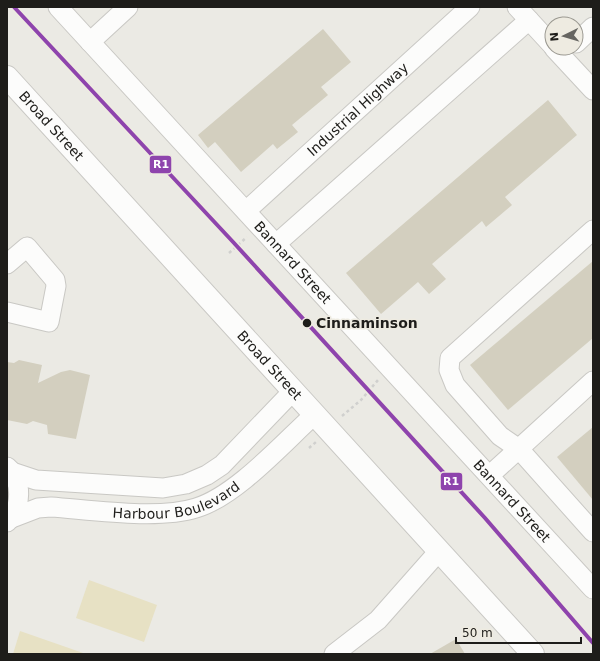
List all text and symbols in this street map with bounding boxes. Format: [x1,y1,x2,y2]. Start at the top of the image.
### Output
north arrow [544,16,584,56]
text: N [548,32,561,42]
street label: Industrial Highway [304,59,411,159]
street label: Broad Street [16,88,87,164]
line badge: R1 [149,155,172,174]
text: R1 [153,158,169,171]
street label: Bannard Street [251,218,335,307]
place label: Cinnaminson [316,315,418,331]
marker: Cinnaminson [301,317,313,329]
street label: Broad Street [234,327,306,404]
street label: Bannard Street [470,457,554,546]
line badge: R1 [440,472,463,491]
text: R1 [443,475,459,488]
street label: Harbour Boulevard [112,478,243,522]
scale bar [456,619,581,645]
text: 50 m [462,626,493,640]

